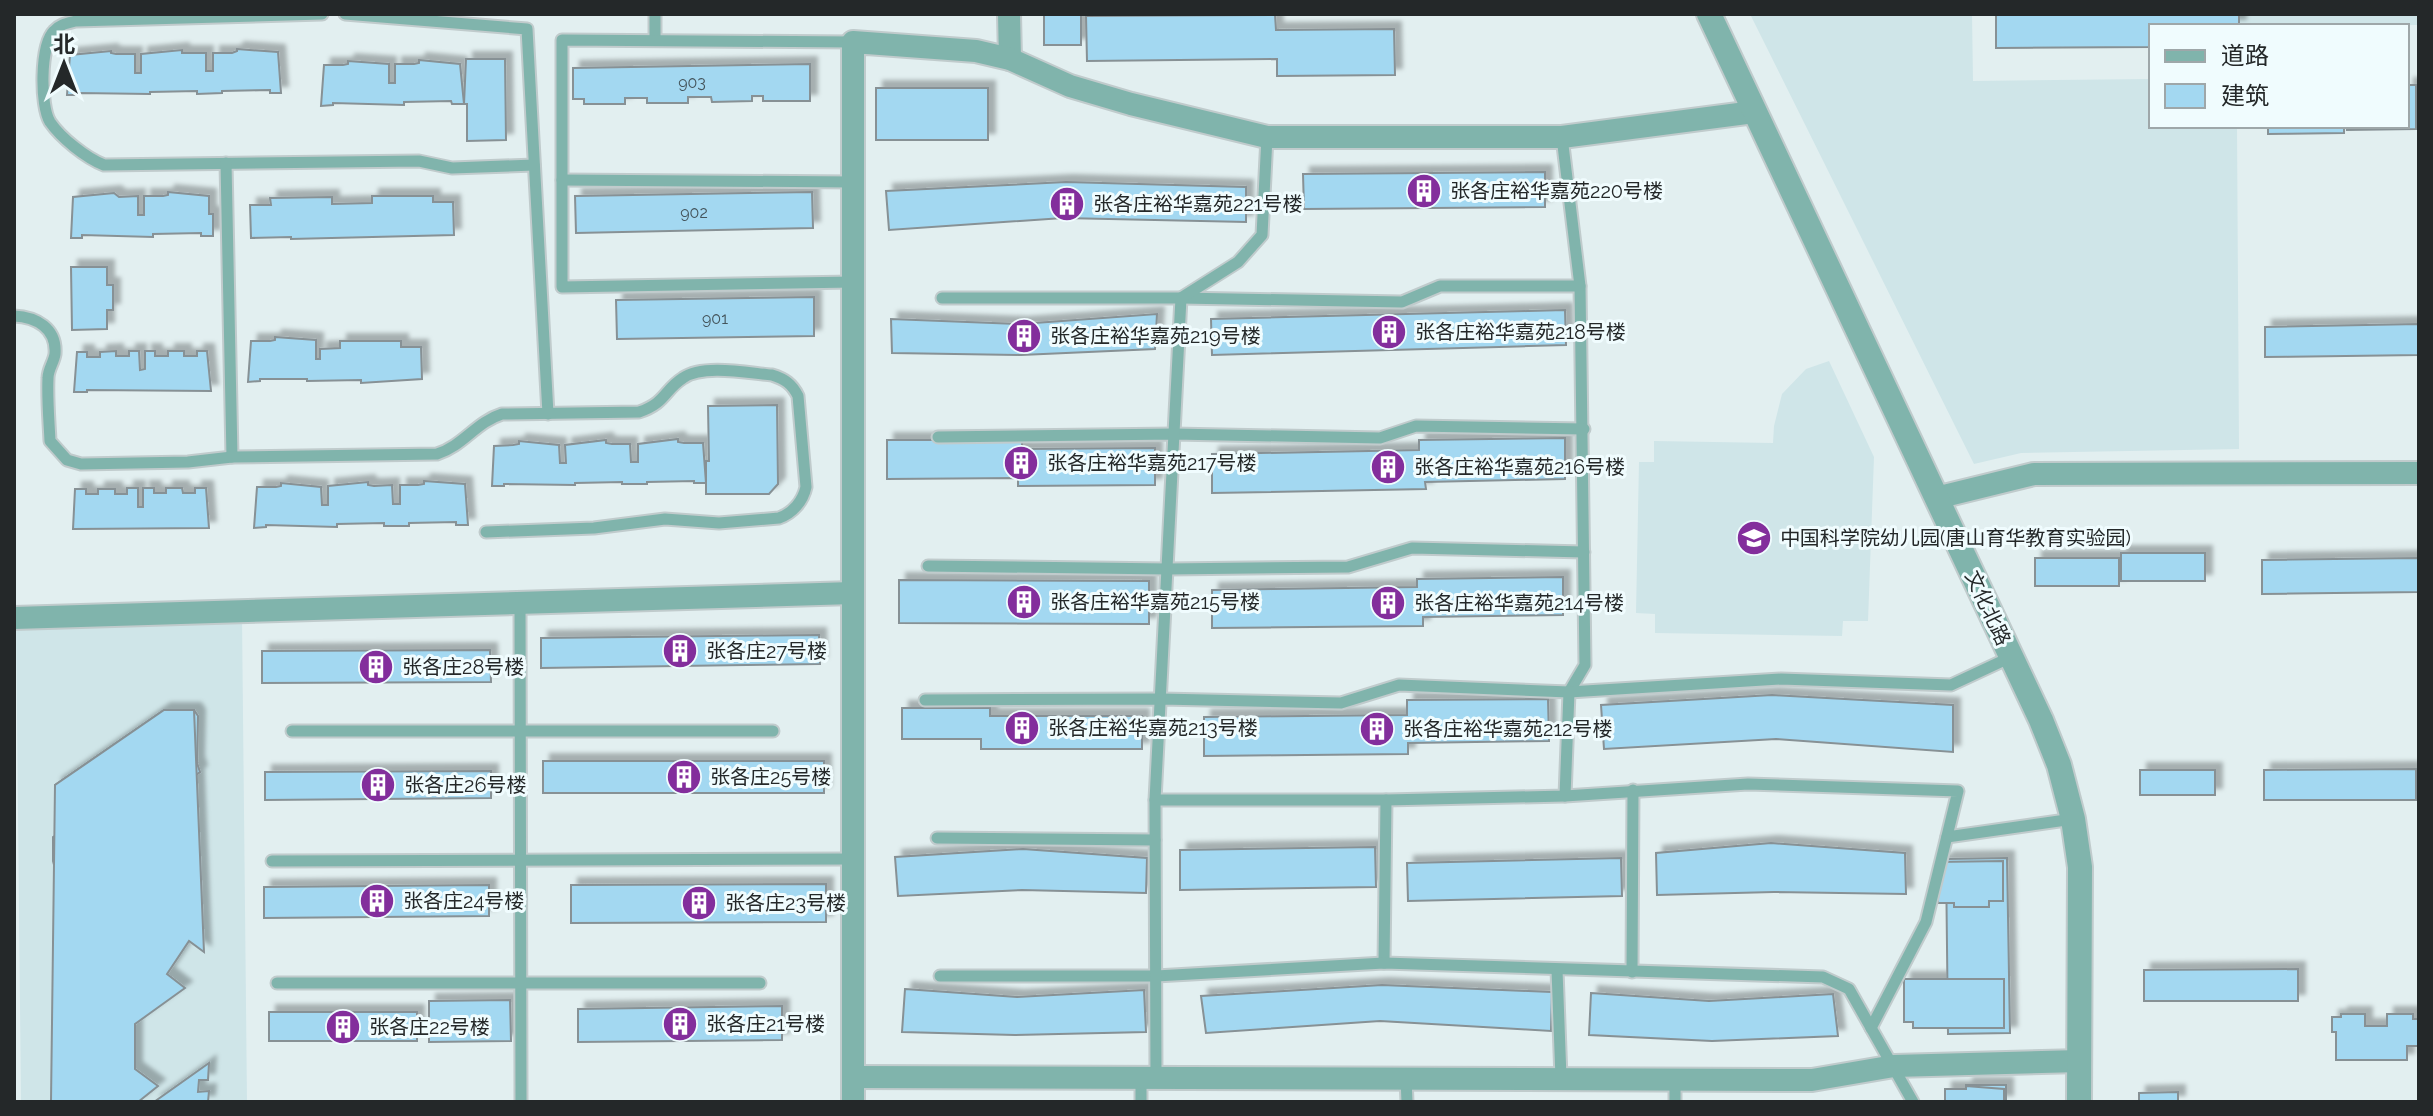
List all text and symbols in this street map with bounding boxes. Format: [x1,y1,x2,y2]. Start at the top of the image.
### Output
north arrow [24,24,104,104]
legend [2149,24,2409,128]
text: 北 [53,31,75,57]
text: 道路 [2221,41,2269,70]
house number: 903 [678,73,706,92]
text: 建筑 [2221,81,2269,110]
building icon: 张各庄裕华嘉苑220号楼 [1405,172,1443,210]
place label: 张各庄裕华嘉苑220号楼 [1450,179,1663,203]
building icon: 张各庄裕华嘉苑221号楼 [1048,185,1086,223]
place label: 张各庄裕华嘉苑221号楼 [1093,192,1302,216]
house number: 902 [680,203,708,222]
house number: 901 [702,309,728,328]
building icon: 张各庄裕华嘉苑218号楼 [1370,313,1408,351]
building icon: 张各庄裕华嘉苑219号楼 [1005,317,1043,355]
place label: 张各庄裕华嘉苑218号楼 [1415,320,1626,344]
place label: 张各庄裕华嘉苑219号楼 [1050,324,1261,348]
building icon: 张各庄裕华嘉苑217号楼 [1002,444,1040,482]
building icon: 张各庄裕华嘉苑216号楼 [1369,448,1407,486]
place label: 张各庄裕华嘉苑217号楼 [1047,451,1257,475]
place label: 张各庄裕华嘉苑216号楼 [1414,455,1625,479]
school or university icon: 中国科学院幼儿园(唐山育华教育实验园) [1735,519,1773,557]
place label: 中国科学院幼儿园(唐山育华教育实验园) [1780,526,2131,550]
street label: 文化北路 [1960,567,2016,649]
building icon: 张各庄裕华嘉苑215号楼 [1005,583,1043,621]
building icon: 张各庄裕华嘉苑214号楼 [1369,584,1407,622]
place label: 张各庄裕华嘉苑215号楼 [1050,590,1260,614]
place label: 张各庄裕华嘉苑214号楼 [1414,591,1624,615]
building icon: 张各庄27号楼 [661,632,699,670]
place label: 张各庄27号楼 [706,639,827,663]
building icon: 张各庄28号楼 [357,648,395,686]
place label: 张各庄28号楼 [402,655,524,679]
building icon: 张各庄裕华嘉苑213号楼 [1003,709,1041,747]
building icon: 张各庄裕华嘉苑212号楼 [1358,710,1396,748]
place label: 张各庄裕华嘉苑213号楼 [1048,716,1258,740]
place label: 张各庄裕华嘉苑212号楼 [1403,717,1612,741]
building icon: 张各庄25号楼 [665,758,703,796]
place label: 张各庄25号楼 [710,765,831,789]
building icon: 张各庄26号楼 [359,766,397,804]
place label: 张各庄26号楼 [404,773,526,797]
building icon: 张各庄24号楼 [358,882,396,920]
building icon: 张各庄23号楼 [680,884,718,922]
place label: 张各庄24号楼 [403,889,524,913]
place label: 张各庄23号楼 [725,891,846,915]
building icon: 张各庄21号楼 [661,1005,699,1043]
building icon: 张各庄22号楼 [324,1008,362,1046]
place label: 张各庄21号楼 [706,1012,825,1036]
place label: 张各庄22号楼 [369,1015,490,1039]

